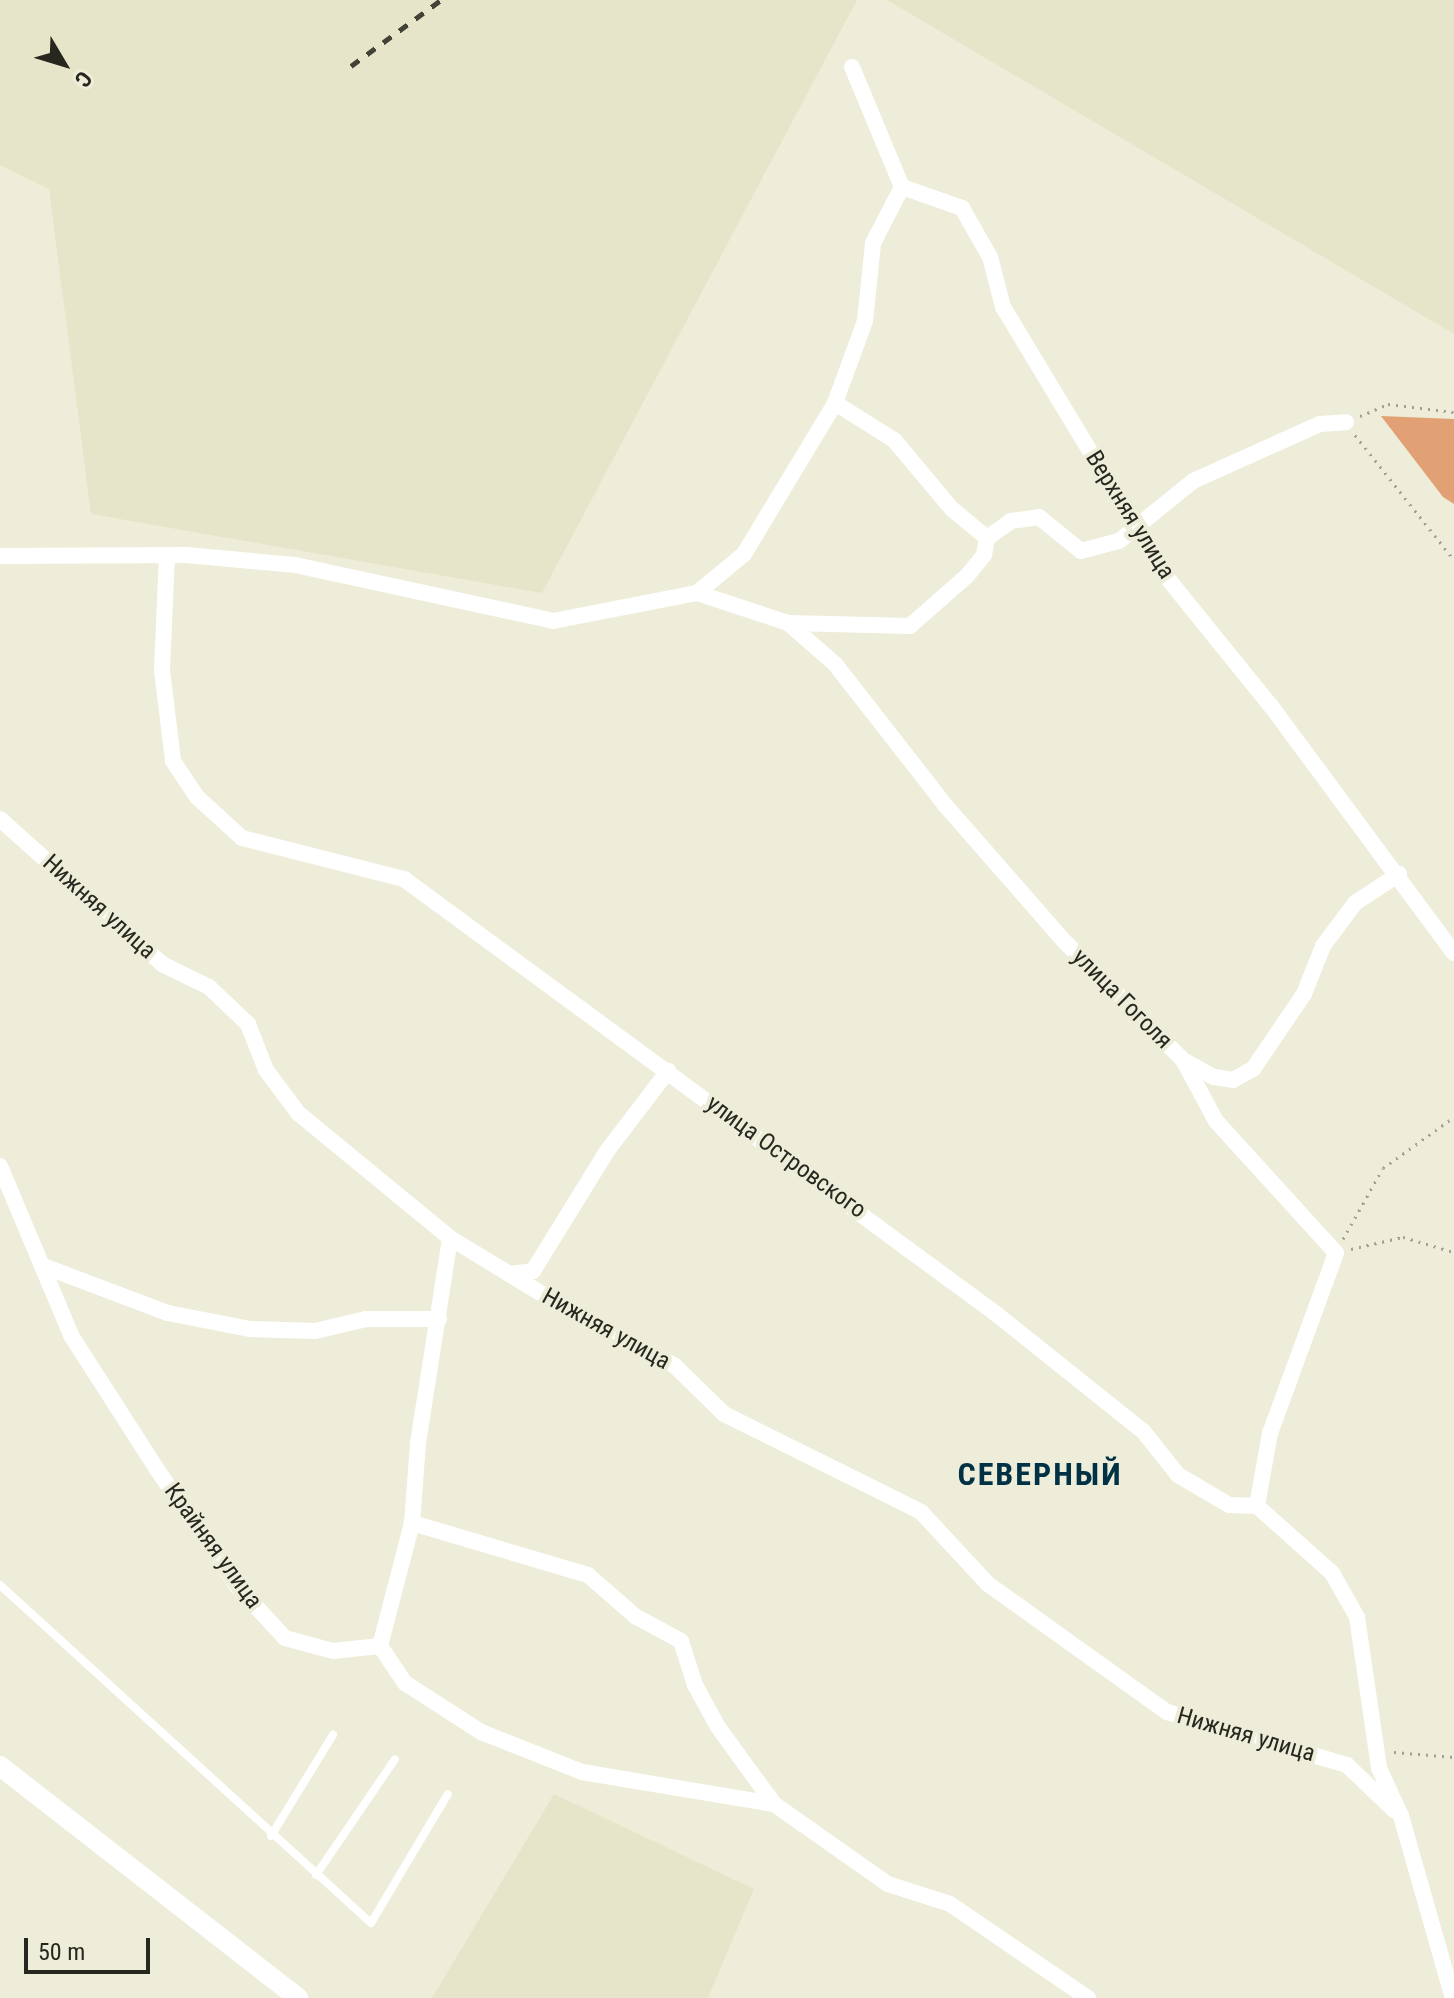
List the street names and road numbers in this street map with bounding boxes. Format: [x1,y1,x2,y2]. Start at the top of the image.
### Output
street label: Верхняя улица [1079,446,1181,584]
street label: Нижняя улица [37,849,161,965]
street label: улица Гоголя [1066,943,1178,1055]
street label: улица Островского [701,1089,871,1225]
street label: Нижняя улица [537,1282,675,1376]
street label: Крайняя улица [158,1478,268,1614]
street label: Нижняя улица [1174,1702,1318,1768]

